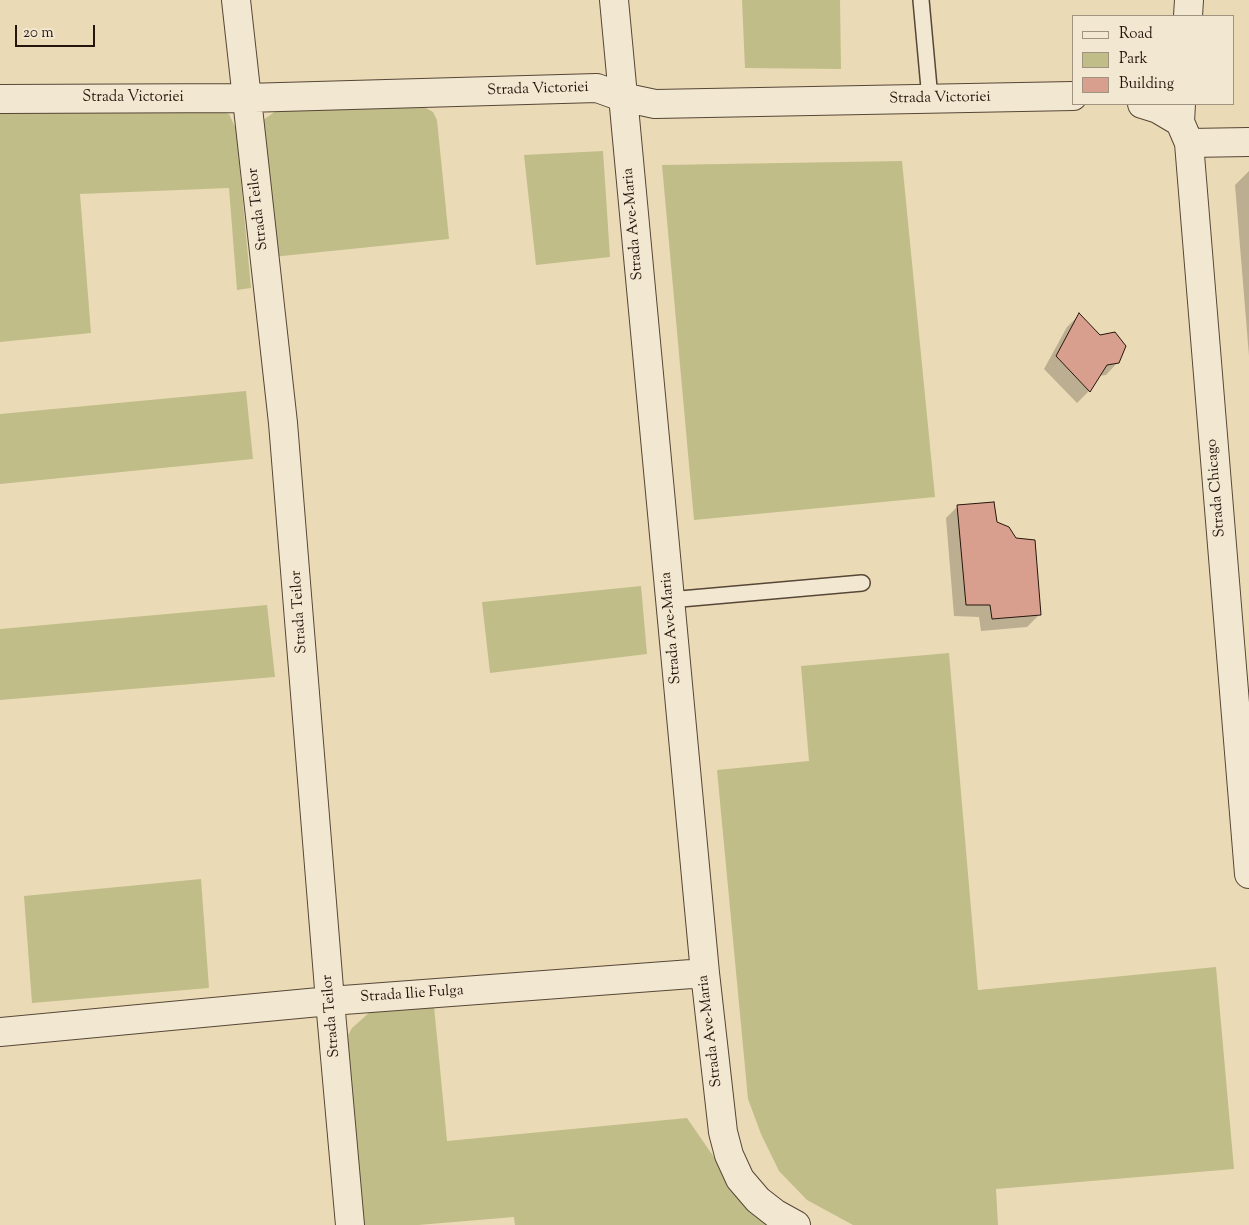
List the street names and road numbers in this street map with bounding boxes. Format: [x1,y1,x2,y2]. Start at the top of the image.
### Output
street label: Strada Victoriei [487,79,589,101]
street label: Strada Victoriei [82,89,184,107]
street label: Strada Victoriei [889,89,991,109]
street label: Strada Teilor [245,167,273,251]
street label: Strada Ave-Maria [620,167,648,281]
street label: Strada Chicago [1204,438,1230,538]
street label: Strada Teilor [288,570,312,654]
street label: Strada Ave-Maria [658,571,686,685]
street label: Strada Teilor [319,974,345,1058]
street label: Strada Ave-Maria [695,974,727,1088]
street label: Strada Ilie Fulga [360,982,464,1008]

